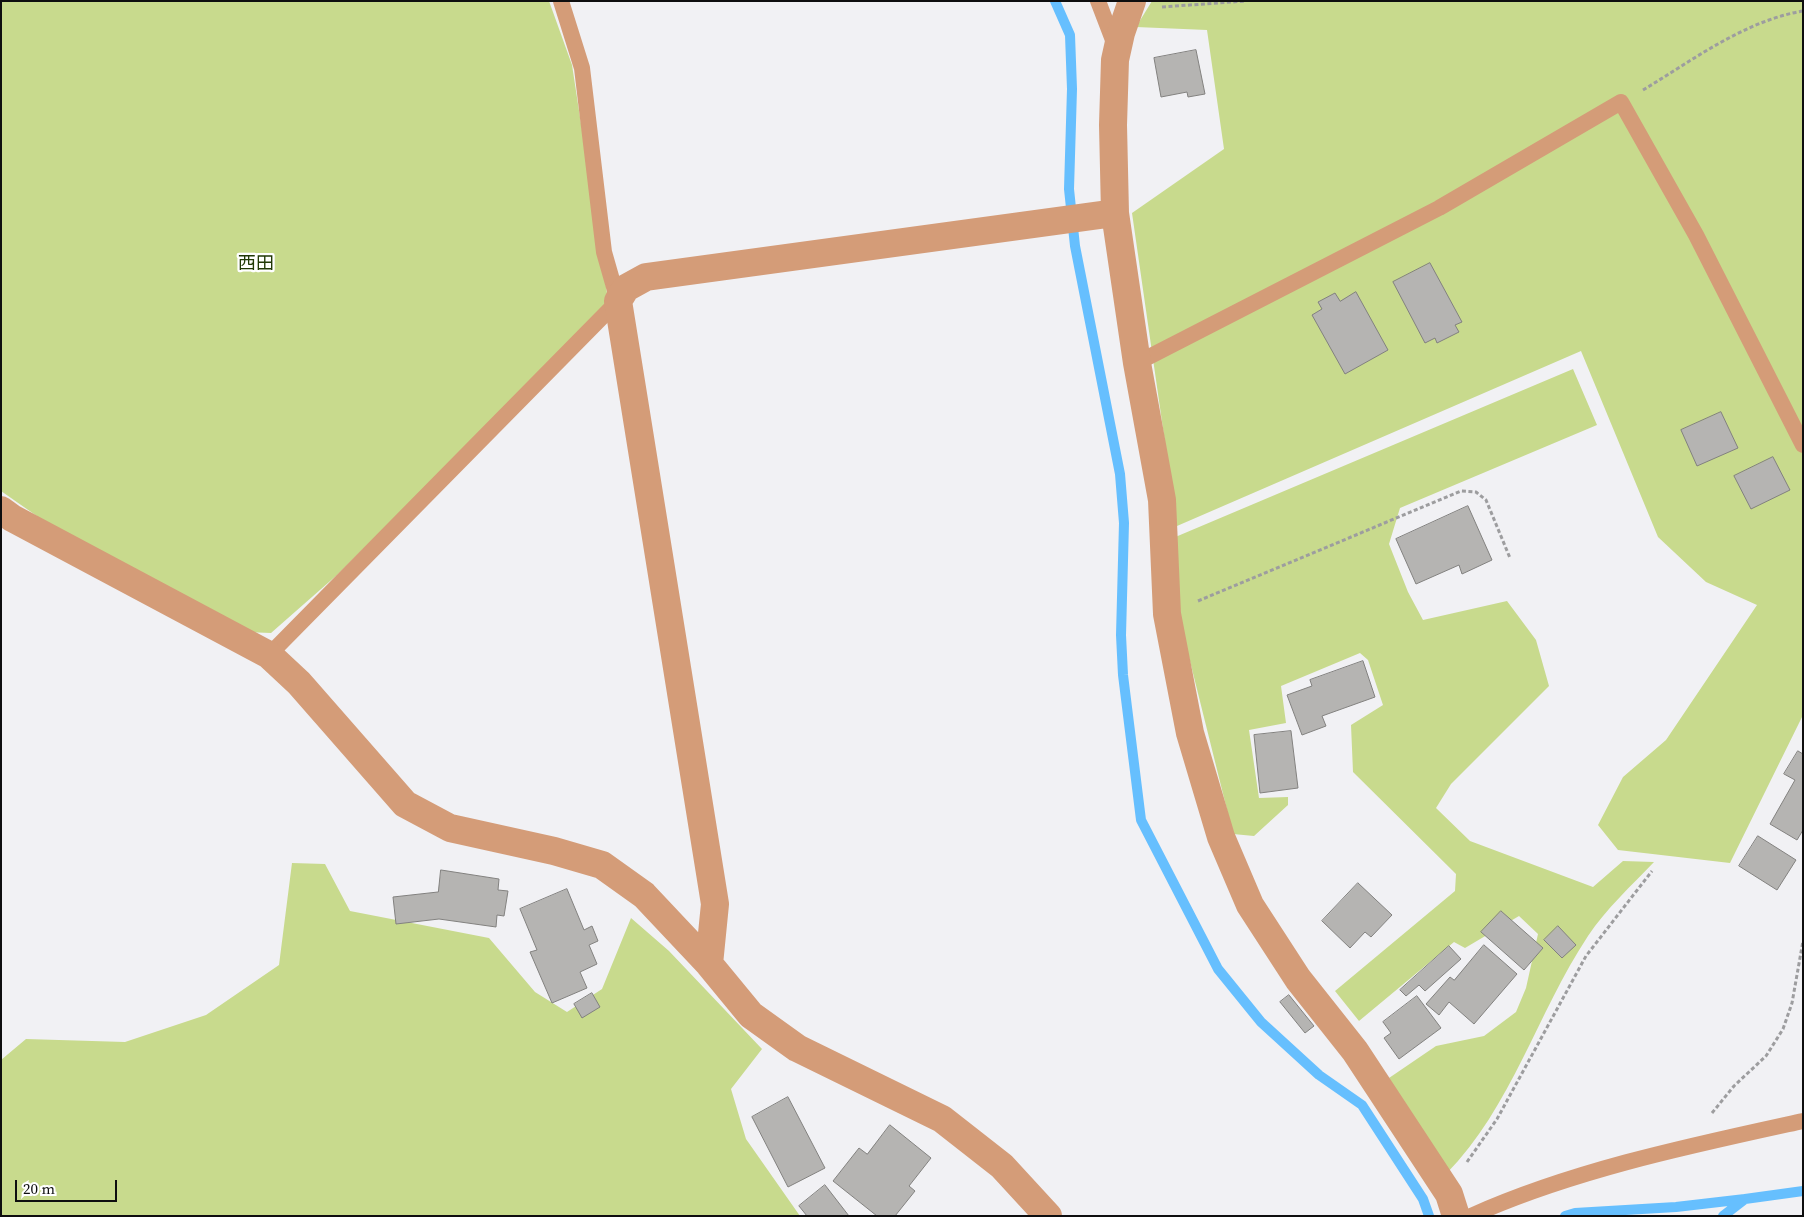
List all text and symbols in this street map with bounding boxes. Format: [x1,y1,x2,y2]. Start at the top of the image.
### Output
district label: 西田 [238,253,274,275]
scale bar [18,1170,120,1202]
text: 20 m [23,1178,55,1199]

